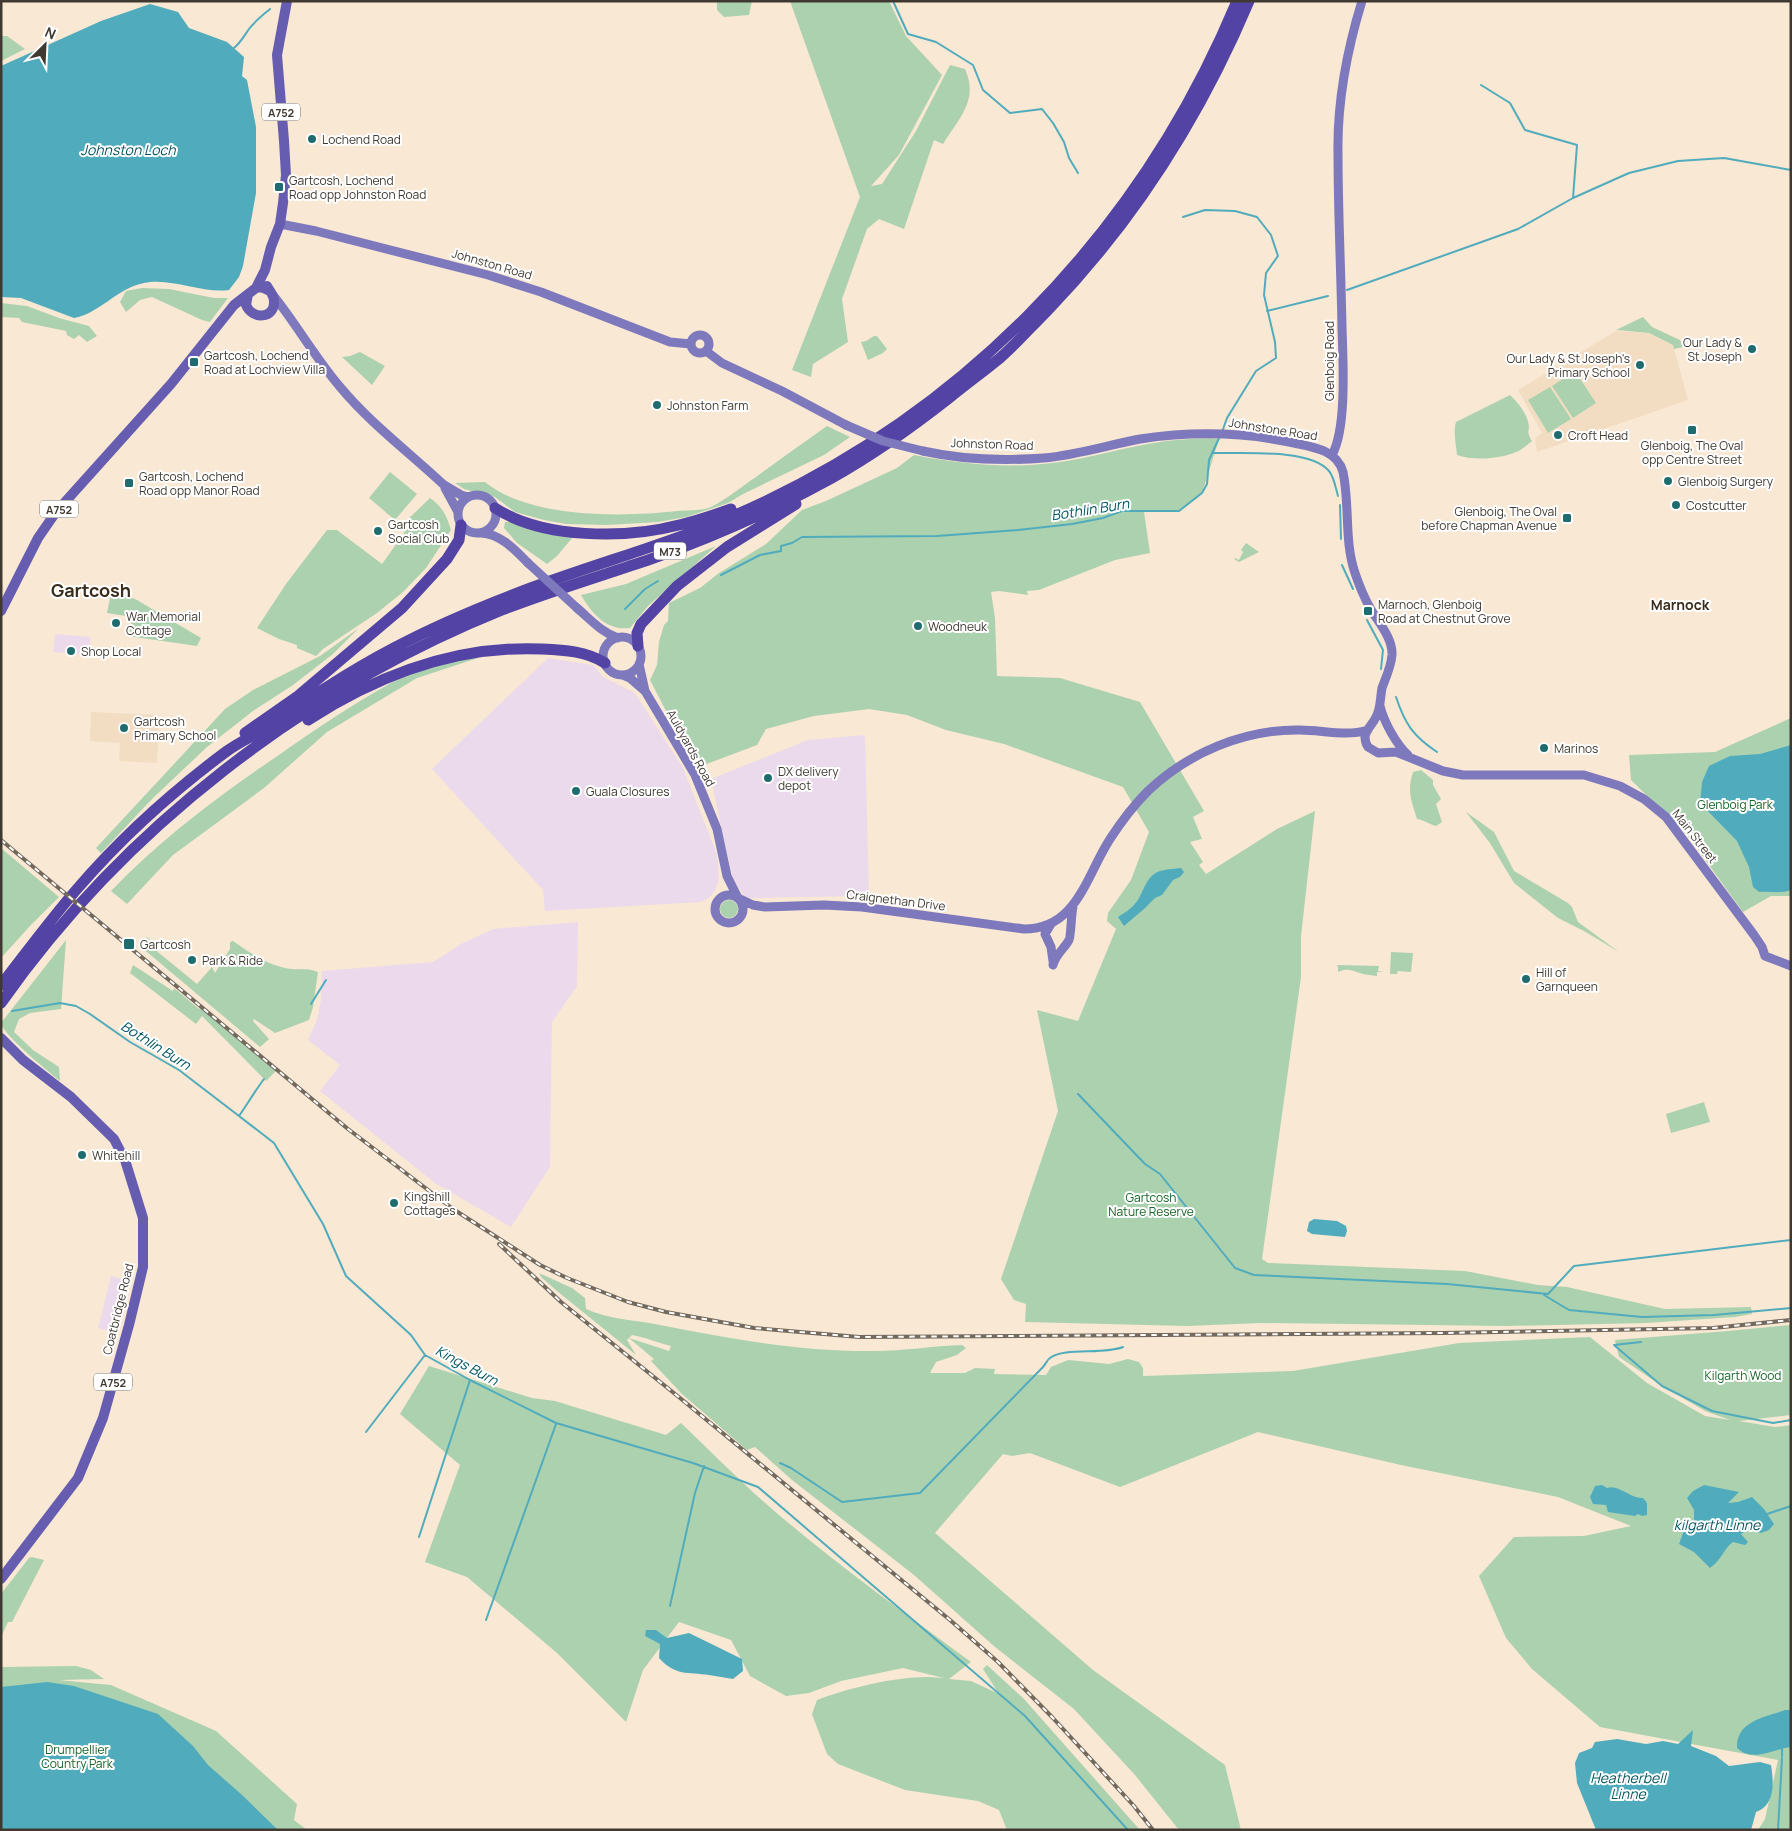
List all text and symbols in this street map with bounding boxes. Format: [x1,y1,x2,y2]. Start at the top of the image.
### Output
north arrow [20,20,70,70]
text: N [42,22,59,43]
road number: A752 [262,104,300,120]
place label: Lochend Road [322,131,401,148]
marker: Lochend Road [306,133,318,145]
water label: Johnston Loch [81,140,176,159]
place label: Gartcosh, Lochend Road opp Johnston Road [289,172,426,203]
marker: Gartcosh, Lochend Road opp Johnston Road [273,181,285,193]
street label: Johnston Road [450,244,534,284]
street label: Glenboig Road [1321,321,1338,401]
place label: Our Lady & St Joseph [1683,334,1742,365]
marker: Our Lady & St Joseph [1746,343,1758,355]
place label: Gartcosh, Lochend Road at Lochview Villa [204,347,325,378]
place label: Our Lady & St Joseph's Primary School [1506,350,1630,381]
marker: Gartcosh, Lochend Road at Lochview Villa [188,356,200,368]
marker: Our Lady & St Joseph's Primary School [1634,359,1646,371]
place label: Johnston Farm [667,397,748,414]
marker: Johnston Farm [651,399,663,411]
street label: Johnstone Road [1227,414,1319,444]
marker: Glenboig, The Oval opp Centre Street [1686,424,1698,436]
place label: Croft Head [1568,427,1628,444]
marker: Croft Head [1552,429,1564,441]
street label: Johnston Road [950,434,1034,454]
place label: Glenboig, The Oval opp Centre Street [1641,437,1743,468]
place label: Gartcosh, Lochend Road opp Manor Road [139,468,260,499]
place label: Glenboig Surgery [1678,473,1774,490]
marker: Glenboig Surgery [1662,475,1674,487]
marker: Gartcosh, Lochend Road opp Manor Road [123,477,135,489]
water label: Bothlin Burn [1050,493,1131,525]
place label: Costcutter [1686,497,1747,514]
marker: Costcutter [1670,499,1682,511]
road number: A752 [40,500,78,518]
place label: Glenboig, The Oval before Chapman Avenue [1421,503,1557,534]
marker: Glenboig, The Oval before Chapman Avenue [1561,512,1573,524]
place label: Gartcosh Social Club [388,516,449,547]
marker: Gartcosh Social Club [372,525,384,537]
road number: M73 [654,542,686,560]
district label: Gartcosh [51,578,131,602]
district label: Marnock [1651,595,1710,614]
place label: Marnoch, Glenboig Road at Chestnut Grove [1378,596,1510,627]
marker: Marnoch, Glenboig Road at Chestnut Grove [1362,605,1374,617]
place label: War Memorial Cottage [126,608,201,639]
marker: War Memorial Cottage [110,617,122,629]
place label: Woodneuk [928,618,988,635]
marker: Woodneuk [912,620,924,632]
place label: Shop Local [81,643,141,660]
marker: Shop Local [65,645,77,657]
street label: Auldyards Road [663,706,719,790]
place label: Gartcosh Primary School [134,713,216,744]
marker: Gartcosh Primary School [118,722,130,734]
place label: Marinos [1554,740,1598,757]
marker: Marinos [1538,742,1550,754]
place label: DX delivery depot [778,763,839,794]
marker: DX delivery depot [762,772,774,784]
place label: Guala Closures [586,783,670,800]
marker: Guala Closures [570,785,582,797]
park label: Glenboig Park [1697,796,1774,813]
street label: Main Street [1668,805,1722,867]
street label: Craignethan Drive [846,885,946,915]
place label: Gartcosh [140,936,191,953]
marker: Gartcosh [122,937,136,951]
place label: Park & Ride [202,952,263,969]
marker: Park & Ride [186,954,198,966]
place label: Hill of Garnqueen [1536,964,1598,995]
marker: Hill of Garnqueen [1520,973,1532,985]
water label: Bothlin Burn [118,1016,195,1074]
place label: Whitehill [92,1147,140,1164]
marker: Whitehill [76,1149,88,1161]
place label: Kingshill Cottages [404,1188,456,1219]
park label: Gartcosh Nature Reserve [1108,1189,1194,1220]
marker: Kingshill Cottages [388,1197,400,1209]
street label: Coatbridge Road [98,1262,138,1356]
water label: Kings Burn [432,1341,502,1390]
park label: Kilgarth Wood [1705,1367,1781,1384]
road number: A752 [94,1374,132,1390]
water label: kilgarth Linne [1674,1515,1761,1534]
park label: Drumpellier Country Park [41,1741,114,1772]
water label: Heatherbell Linne [1590,1768,1668,1803]

